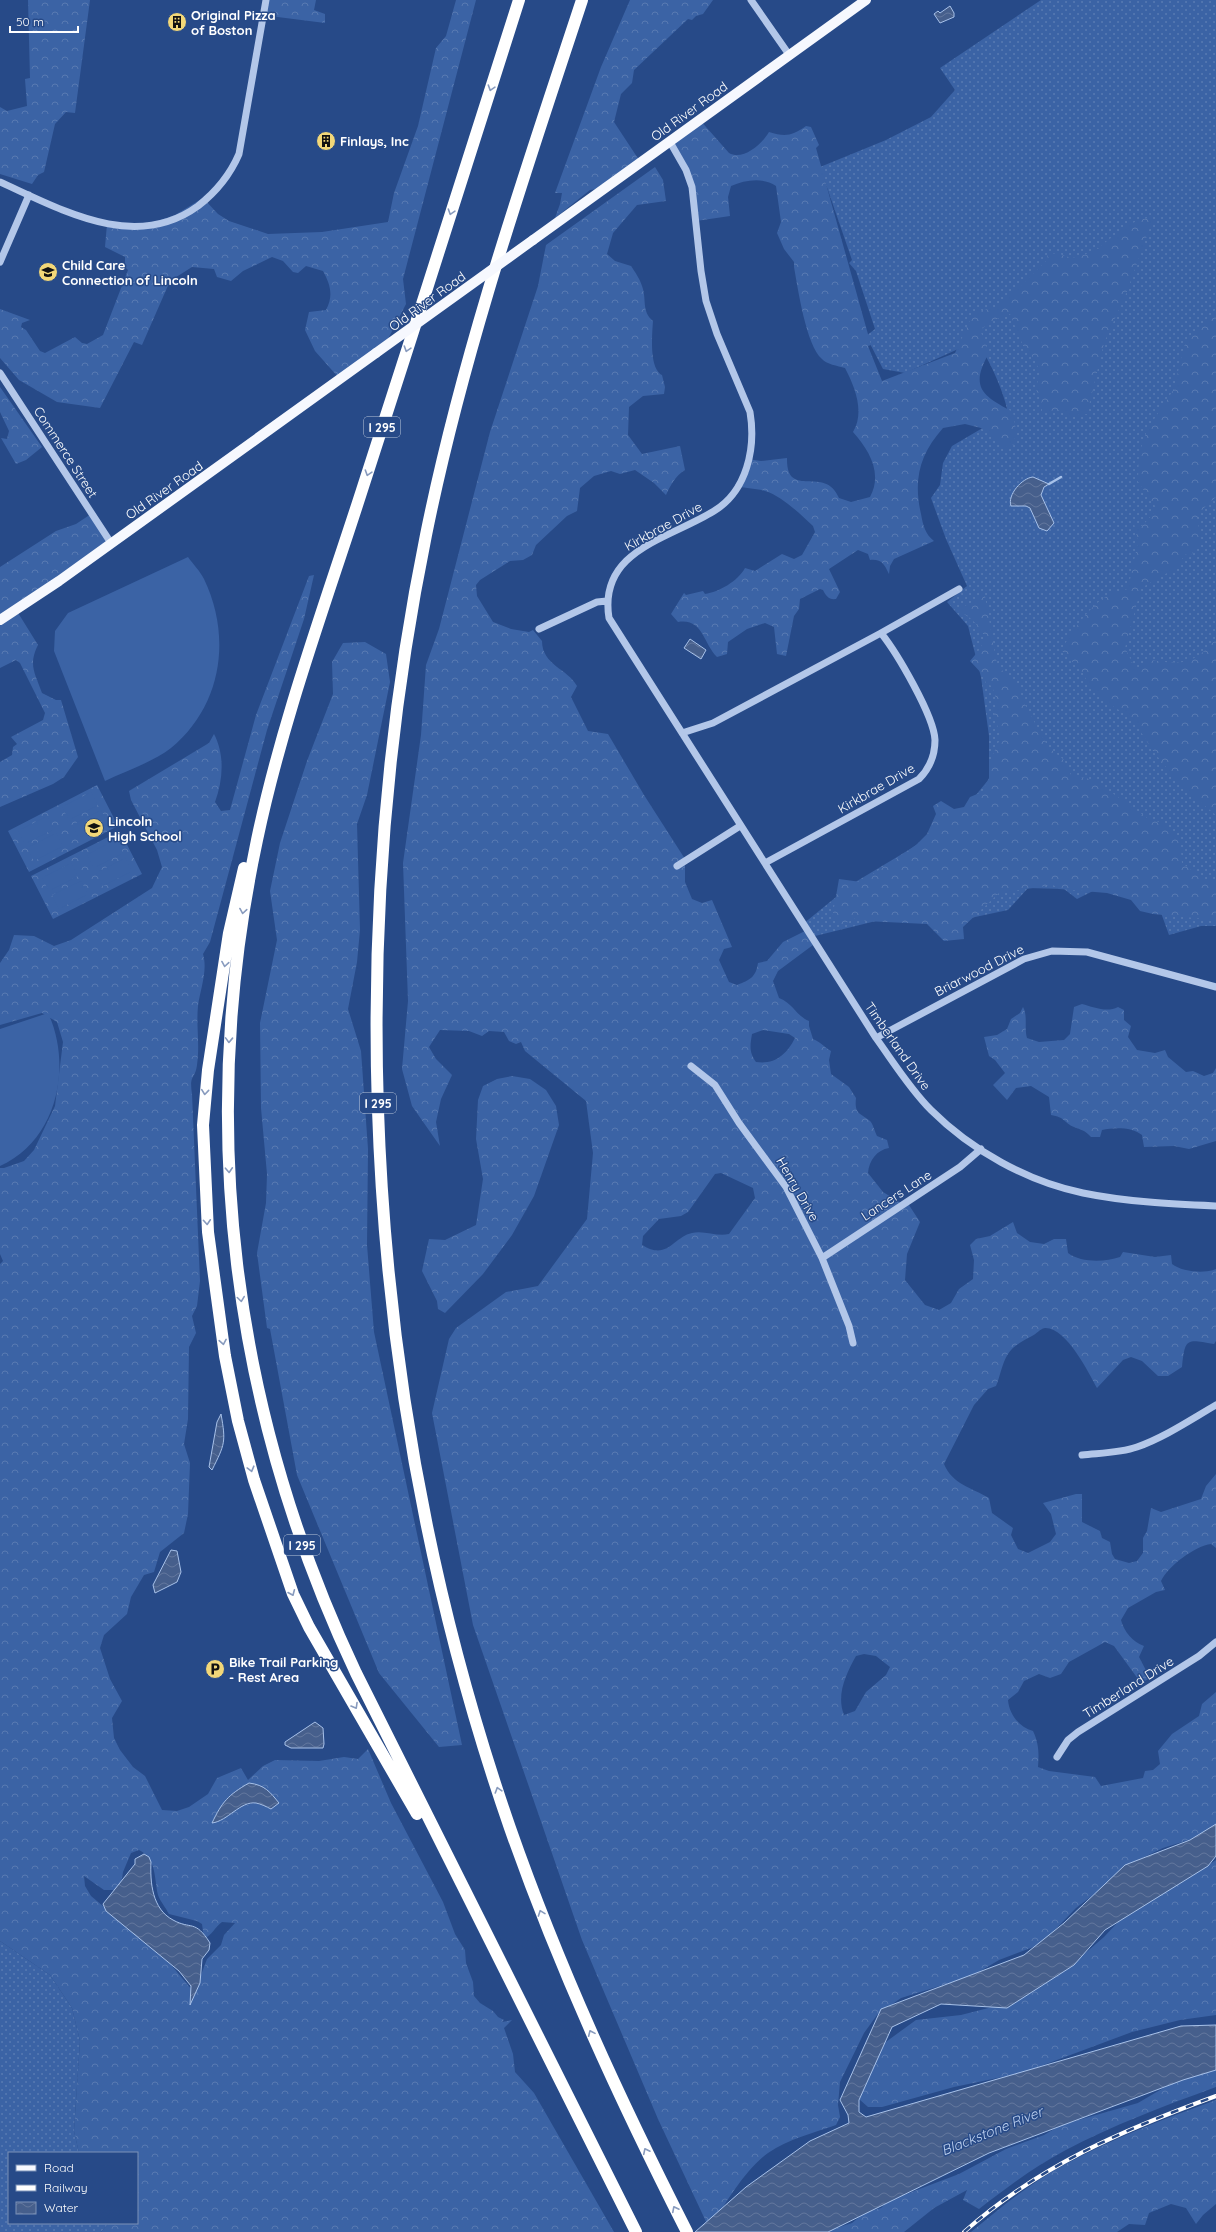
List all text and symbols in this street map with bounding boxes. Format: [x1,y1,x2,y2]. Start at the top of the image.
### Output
place label: Original Pizza of Boston [191,7,276,38]
scale bar [10,8,78,34]
building icon: Original Pizza of Boston [166,11,188,33]
text: 50 m [16,14,44,29]
street label: Old River Road [648,78,730,144]
one-way arrow [487,84,496,91]
building icon: Finlays, Inc [315,130,337,152]
place label: Finlays, Inc [340,133,409,149]
one-way arrow [447,208,456,215]
place label: Child Care Connection of Lincoln [62,257,198,288]
school or university icon: Child Care Connection of Lincoln [37,261,59,283]
street label: Old River Road [386,268,468,334]
one-way arrow [403,345,412,352]
street label: Commerce Street [31,403,101,501]
road number: I 295 [364,417,400,437]
street label: Old River Road [122,457,206,523]
one-way arrow [364,469,372,476]
street label: Kirkbrae Drive [621,498,705,554]
street label: Kirkbrae Drive [835,760,917,816]
place label: Lincoln High School [108,813,182,844]
school or university icon: Lincoln High School [83,817,105,839]
one-way arrow [239,908,248,914]
street label: Briarwood Drive [932,941,1026,999]
one-way arrow [221,961,230,967]
street label: Timberland Drive [862,999,934,1093]
one-way arrow [225,1037,234,1043]
one-way arrow [201,1089,210,1095]
road number: I 295 [360,1093,396,1113]
street label: Henry Drive [773,1154,823,1224]
street label: Lancers Lane [858,1166,934,1224]
one-way arrow [225,1167,233,1173]
one-way arrow [202,1219,211,1225]
one-way arrow [236,1296,245,1302]
one-way arrow [218,1339,227,1346]
one-way arrow [246,1465,255,1472]
road number: I 295 [284,1535,320,1555]
one-way arrow [287,1588,295,1596]
street label: Timberland Drive [1080,1653,1176,1721]
place label: Bike Trail Parking - Rest Area [229,1654,338,1685]
parking icon: Bike Trail Parking - Rest Area [204,1658,226,1680]
one-way arrow [350,1702,357,1709]
one-way arrow [494,1787,503,1794]
one-way arrow [538,1909,546,1916]
one-way arrow [588,2030,596,2037]
water label: Blackstone River [939,2102,1047,2160]
one-way arrow [643,2148,651,2155]
legend [8,2152,138,2224]
text: Road [44,2160,74,2175]
text: Railway [44,2180,88,2195]
text: Water [44,2200,79,2215]
one-way arrow [672,2206,680,2213]

